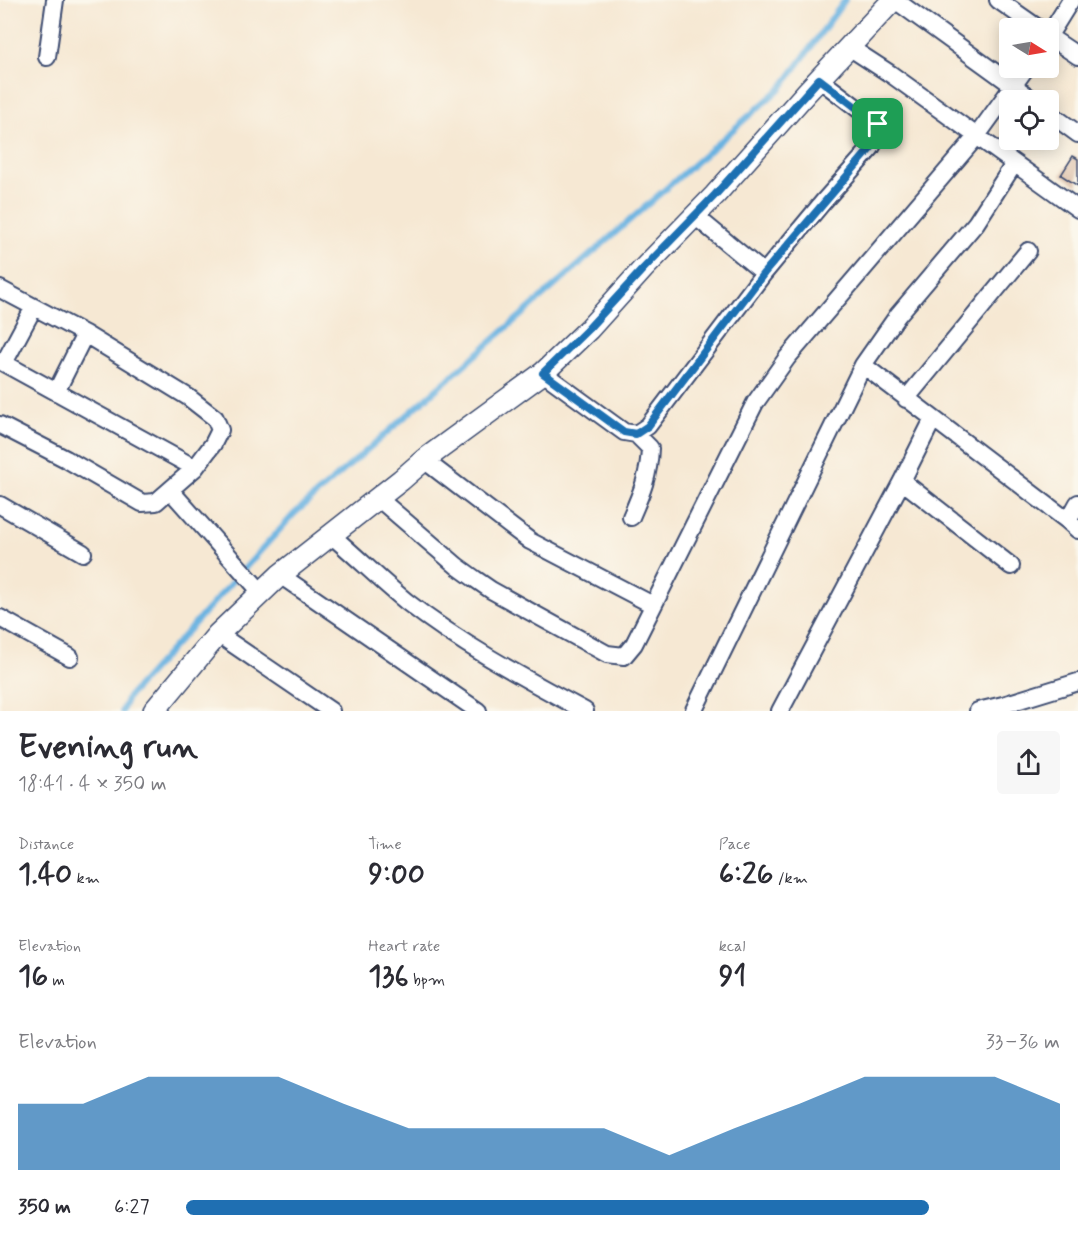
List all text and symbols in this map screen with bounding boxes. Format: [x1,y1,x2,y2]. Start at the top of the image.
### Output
north arrow [999,18,1059,78]
map controls [999,18,1059,150]
button: locate [999,90,1059,150]
pin [852,98,903,149]
icon: arrive [861,107,894,140]
text: Evening run [18,726,198,770]
button: share [997,731,1060,794]
text: 18:41 · 4 × 350 m [18,771,167,798]
text: Distance [18,834,74,855]
text: Time [368,834,402,855]
text: Pace [719,834,751,855]
text: 1.40 [18,855,72,894]
text: 9:00 [368,855,425,894]
text: 6:26 [719,855,773,894]
text: km [72,868,100,889]
text: /km [773,868,808,889]
text: Elevation [18,936,81,957]
text: Heart rate [368,936,440,957]
text: kcal [719,936,746,957]
text: 16 [18,957,48,996]
text: 136 [368,957,409,996]
text: 91 [719,957,746,996]
text: m [48,970,65,991]
text: bpm [409,970,445,991]
text: Elevation [18,1029,97,1056]
text: 33–36 m [986,1029,1060,1056]
text: 350 m [18,1194,71,1221]
text: 6:27 [114,1194,149,1221]

